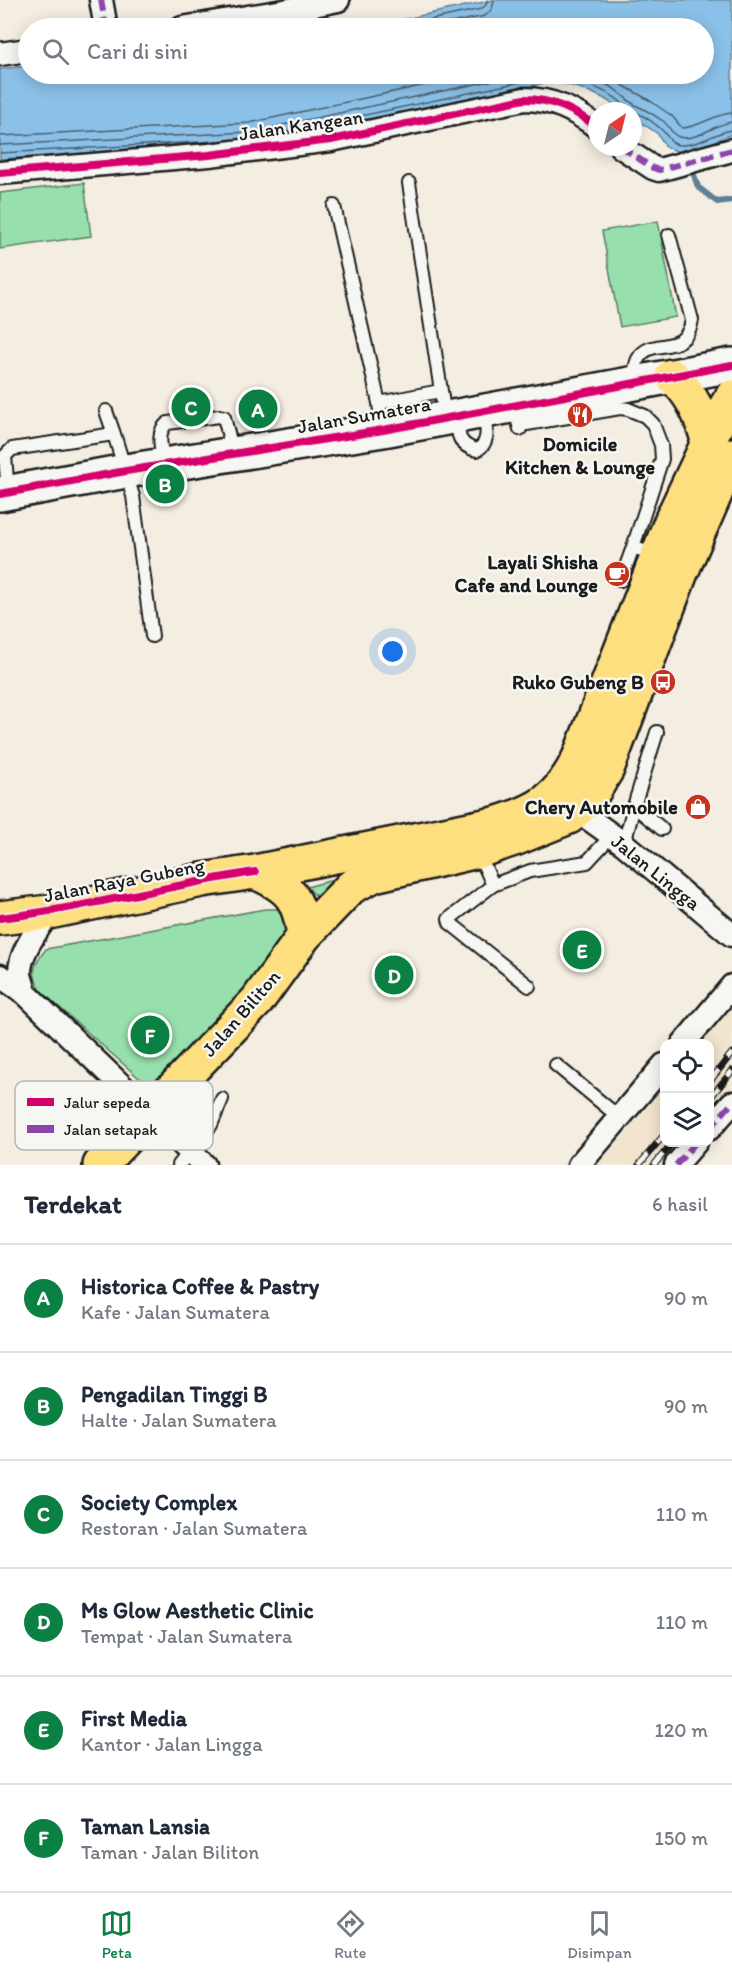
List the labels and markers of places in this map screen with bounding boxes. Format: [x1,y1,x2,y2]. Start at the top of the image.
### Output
pin: C [172,384,210,430]
pin: A [238,386,278,432]
restaurant icon: Domicile Kitchen & Lounge [565,400,595,430]
place label: Domicile Kitchen & Lounge [505,432,656,480]
pin: B [146,462,184,506]
place label: Layali Shisha Cafe and Lounge [455,550,598,598]
cafe icon: Layali Shisha Cafe and Lounge [602,559,632,589]
bus stop icon: Ruko Gubeng B [648,667,678,697]
place label: Ruko Gubeng B [512,670,644,695]
shop icon: Chery Automobile [683,792,713,822]
place label: Chery Automobile [525,795,678,820]
pin: E [562,928,602,972]
pin: D [374,952,414,998]
pin: F [130,1012,170,1058]

